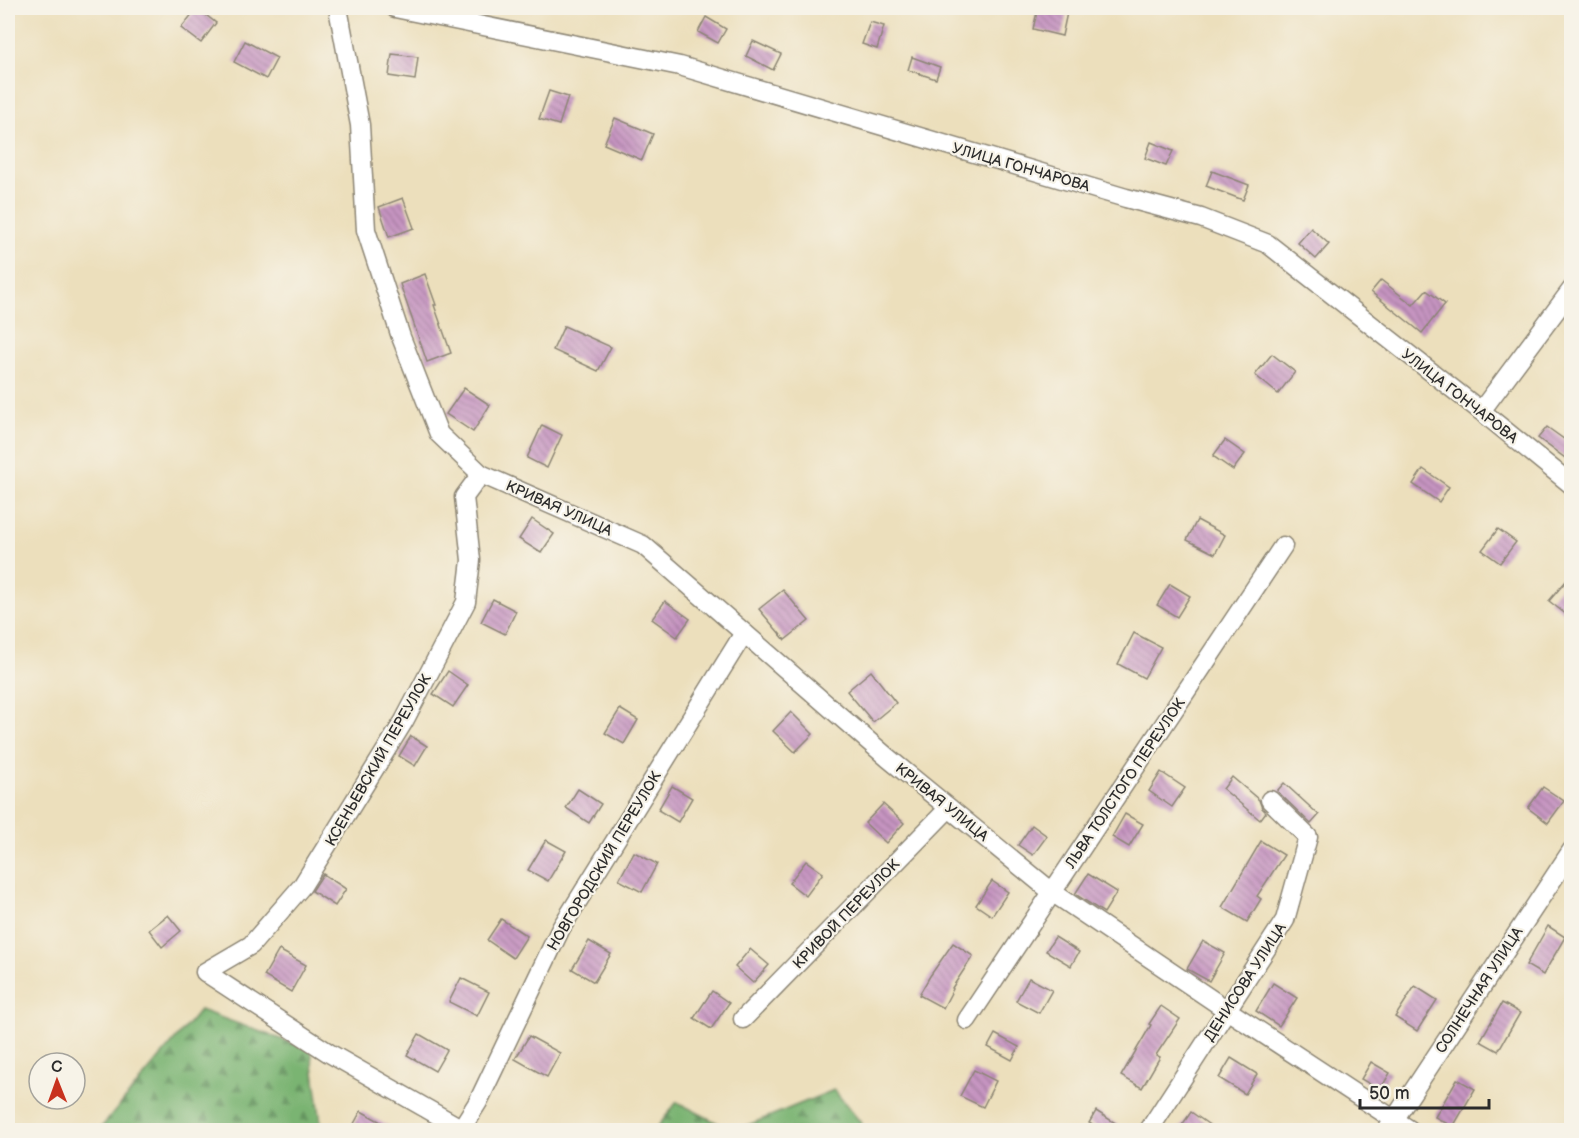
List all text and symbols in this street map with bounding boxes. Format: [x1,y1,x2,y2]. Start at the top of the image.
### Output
street label: УЛИЦА ГОНЧАРОВА [950,139,1093,196]
street label: УЛИЦА ГОНЧАРОВА [1398,345,1522,448]
street label: КРИВАЯ УЛИЦА [503,477,616,541]
street label: КСЕНЬЕВСКИЙ ПЕРЕУЛОК [321,670,436,850]
street label: ЛЬВА ТОЛСТОГО ПЕРЕУЛОК [1061,694,1190,873]
street label: КРИВАЯ УЛИЦА [891,759,993,846]
street label: НОВГОРОДСКИЙ ПЕРЕУЛОК [543,768,666,954]
street label: КРИВОЙ ПЕРЕУЛОК [789,855,904,973]
street label: ДЕНИСОВА УЛИЦА [1200,919,1291,1045]
street label: СОЛНЕЧНАЯ УЛИЦА [1431,923,1528,1057]
north arrow [27,1051,87,1111]
text: С [51,1058,62,1077]
scale bar [1360,1072,1489,1110]
text: 50 m [1369,1083,1410,1104]

